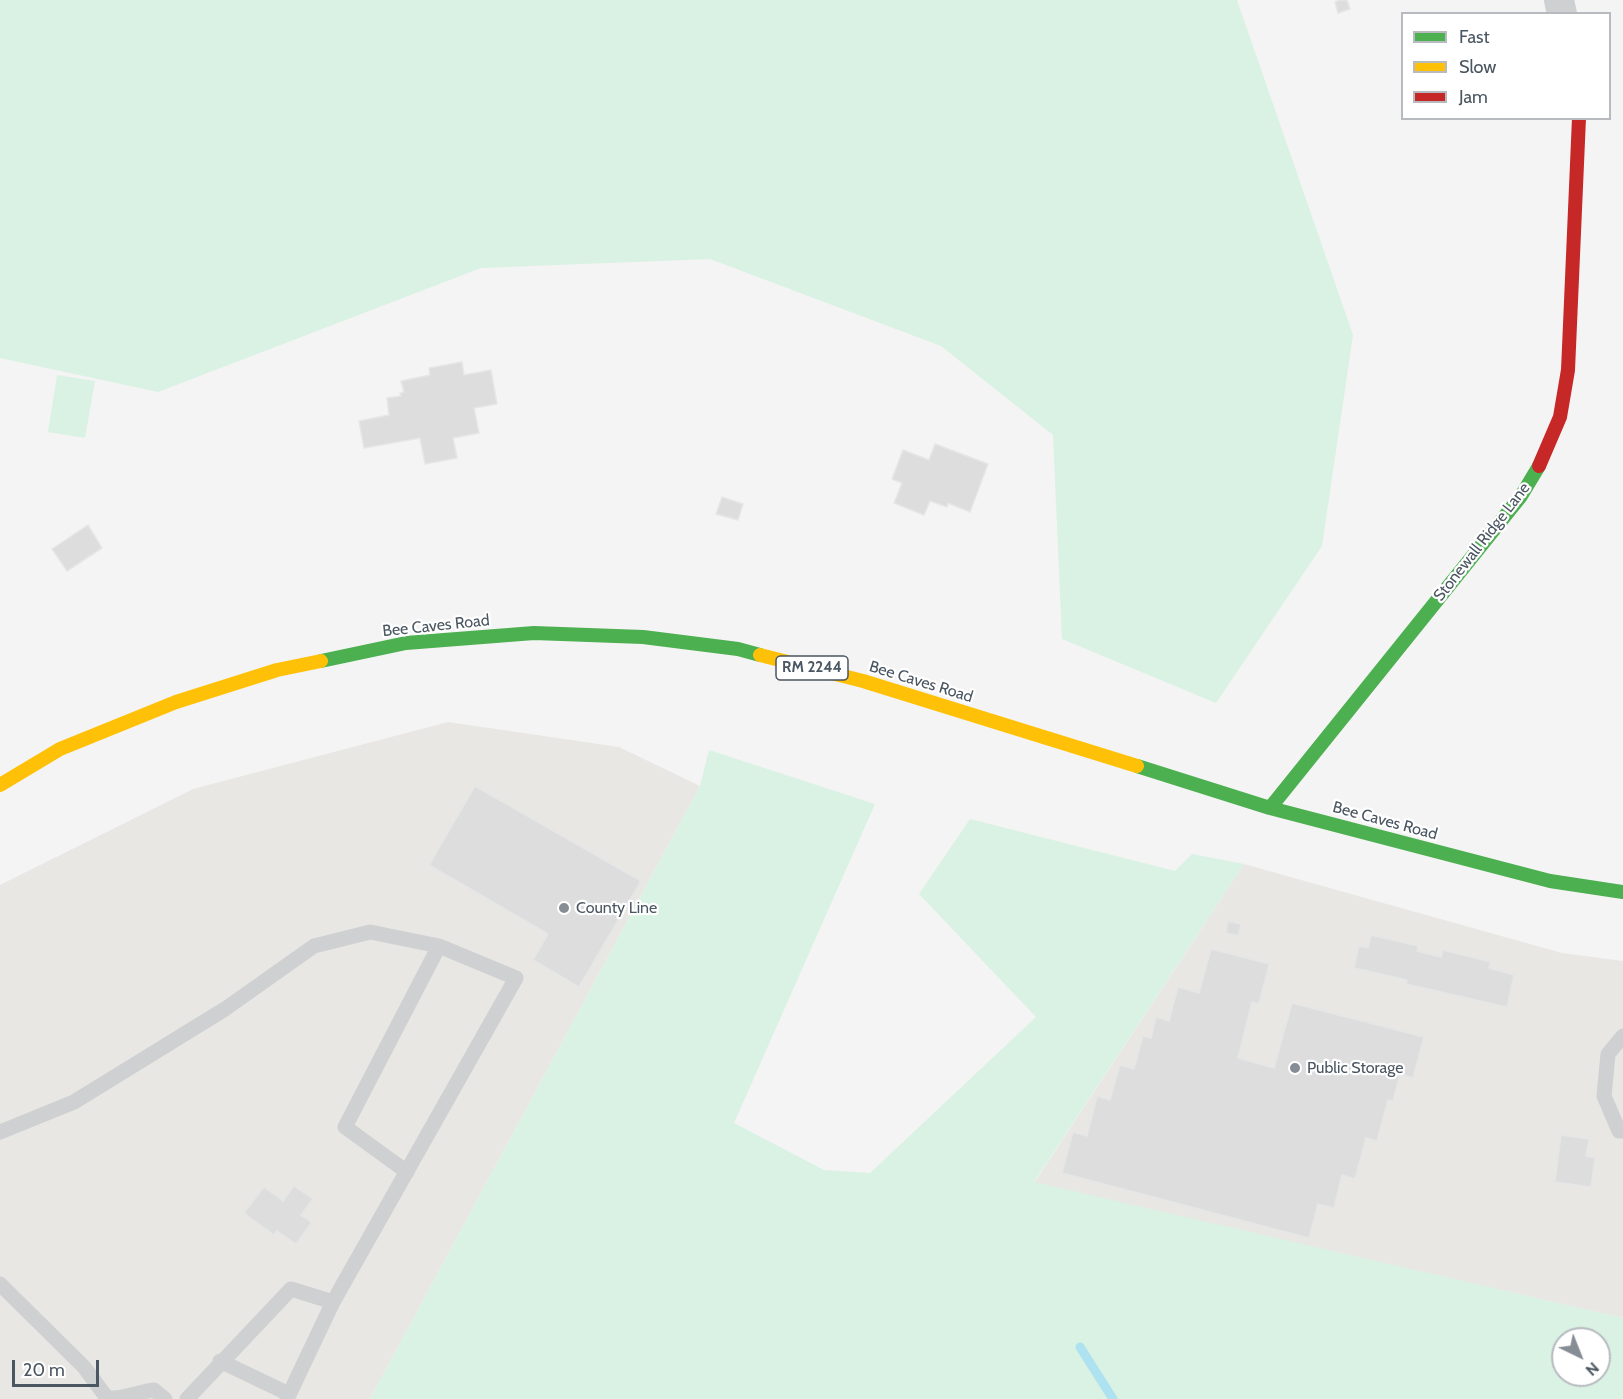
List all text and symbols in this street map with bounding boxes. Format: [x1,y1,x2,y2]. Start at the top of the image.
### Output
legend [1401,12,1611,120]
text: Fast [1459,26,1490,48]
text: Slow [1459,56,1496,78]
text: Jam [1459,86,1488,108]
street label: Stonewall Ridge Lane [1430,479,1534,605]
street label: Bee Caves Road [381,611,491,641]
road number: RM 2244 [776,656,848,680]
street label: Bee Caves Road [867,657,975,707]
street label: Bee Caves Road [1331,798,1439,844]
place label: County Line [576,898,657,918]
marker: County Line [557,901,571,915]
place label: Public Storage [1307,1058,1403,1078]
marker: Public Storage [1288,1061,1302,1075]
north arrow [1551,1327,1611,1387]
scale bar [15,1348,102,1386]
text: N [1582,1358,1603,1380]
text: 20 m [23,1359,65,1381]

